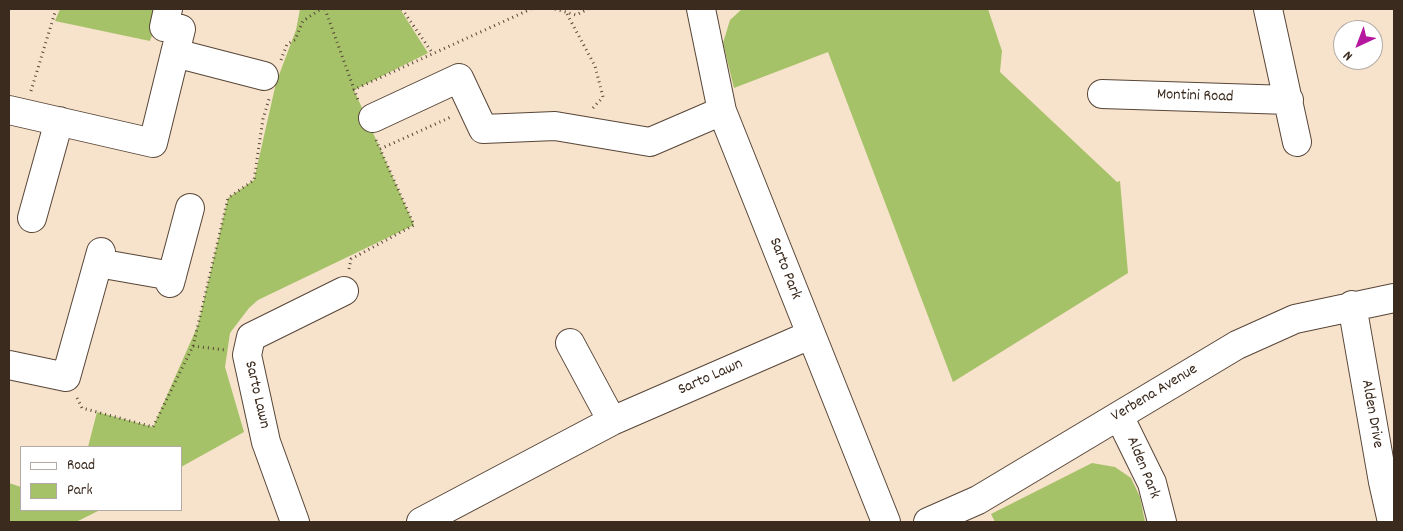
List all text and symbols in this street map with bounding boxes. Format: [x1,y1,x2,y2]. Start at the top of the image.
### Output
north arrow [1333,20,1383,70]
text: N [1339,46,1358,65]
street label: Montini Road [1156,86,1234,108]
street label: Sarto Park [763,235,805,303]
street label: Sarto Lawn [676,355,746,401]
street label: Sarto Lawn [239,359,273,431]
street label: Verbena Avenue [1108,361,1202,427]
street label: Alden Drive [1356,378,1386,450]
street label: Alden Park [1121,434,1163,502]
legend [20,446,182,511]
text: Road [67,455,95,477]
text: Park [67,480,93,502]

